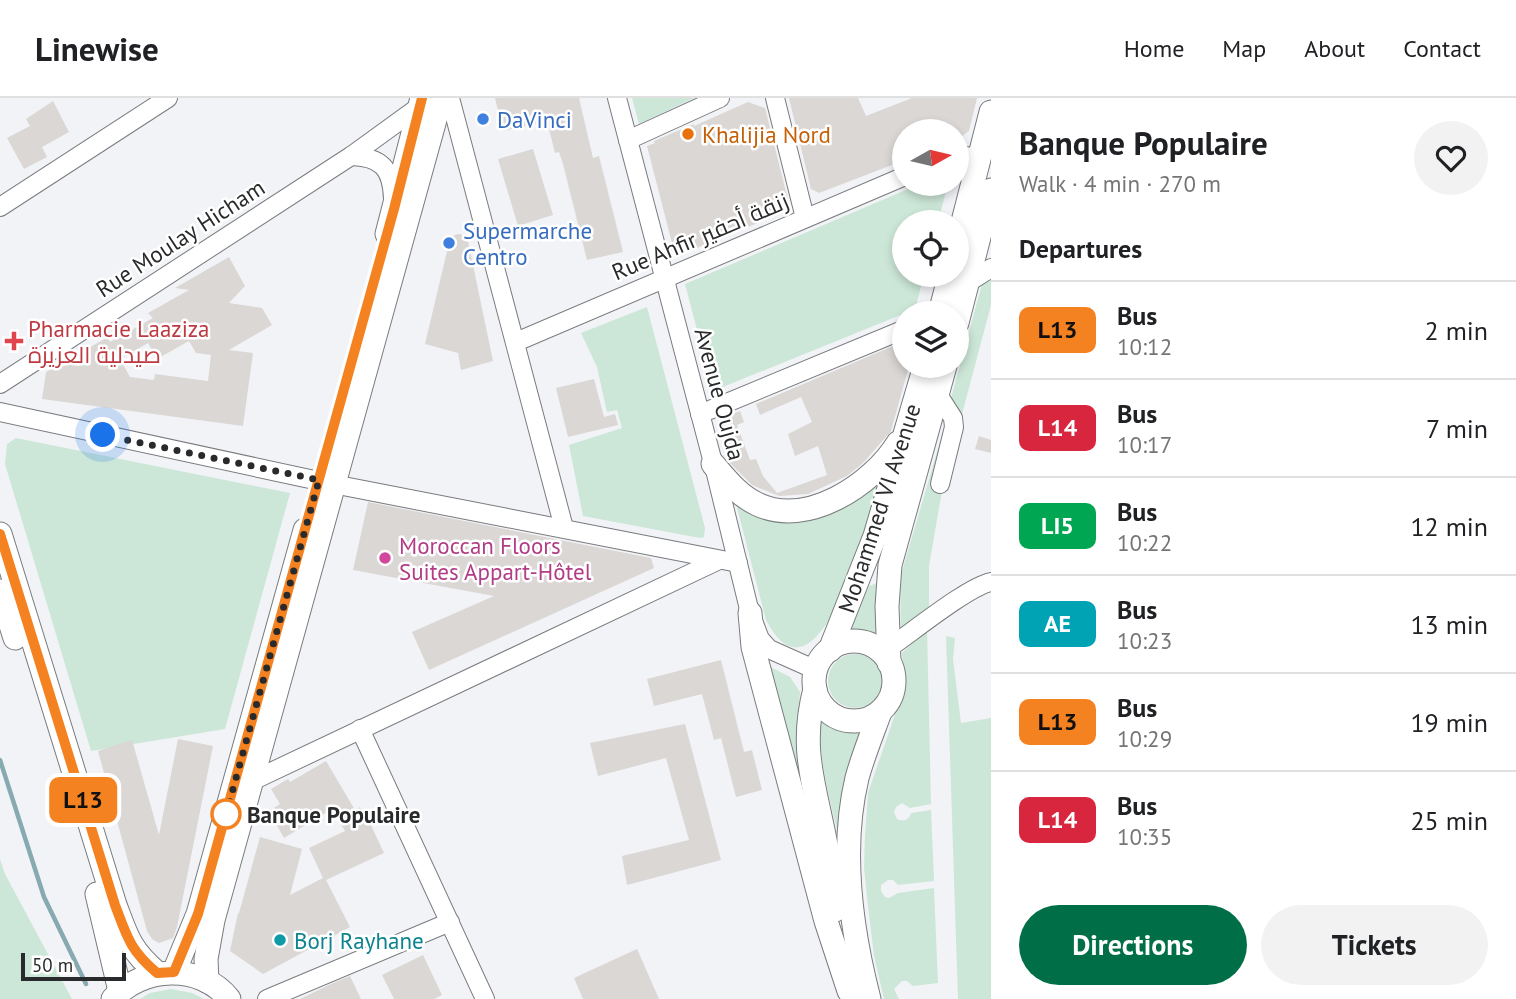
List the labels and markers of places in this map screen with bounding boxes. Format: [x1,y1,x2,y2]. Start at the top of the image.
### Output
place label: DaVinci [497,105,572,134]
marker: DaVinci [475,111,491,127]
place label: Khalijia Nord [702,120,831,149]
marker: Khalijia Nord [680,126,696,142]
place label: Supermarche Centro [463,216,592,271]
marker: Supermarche Centro [441,235,457,251]
place label: Pharmacie Laaziza صيدلية العزيزة [28,314,210,369]
marker: Pharmacie Laaziza صيدلية العزيزة [6,333,22,349]
place label: Moroccan Floors Suites Appart-Hôtel [399,531,592,586]
marker: Moroccan Floors Suites Appart-Hôtel [377,550,393,566]
marker: Banque Populaire [211,799,241,829]
place label: Banque Populaire [247,800,420,829]
place label: Borj Rayhane [294,926,424,955]
marker: Borj Rayhane [272,932,288,948]

